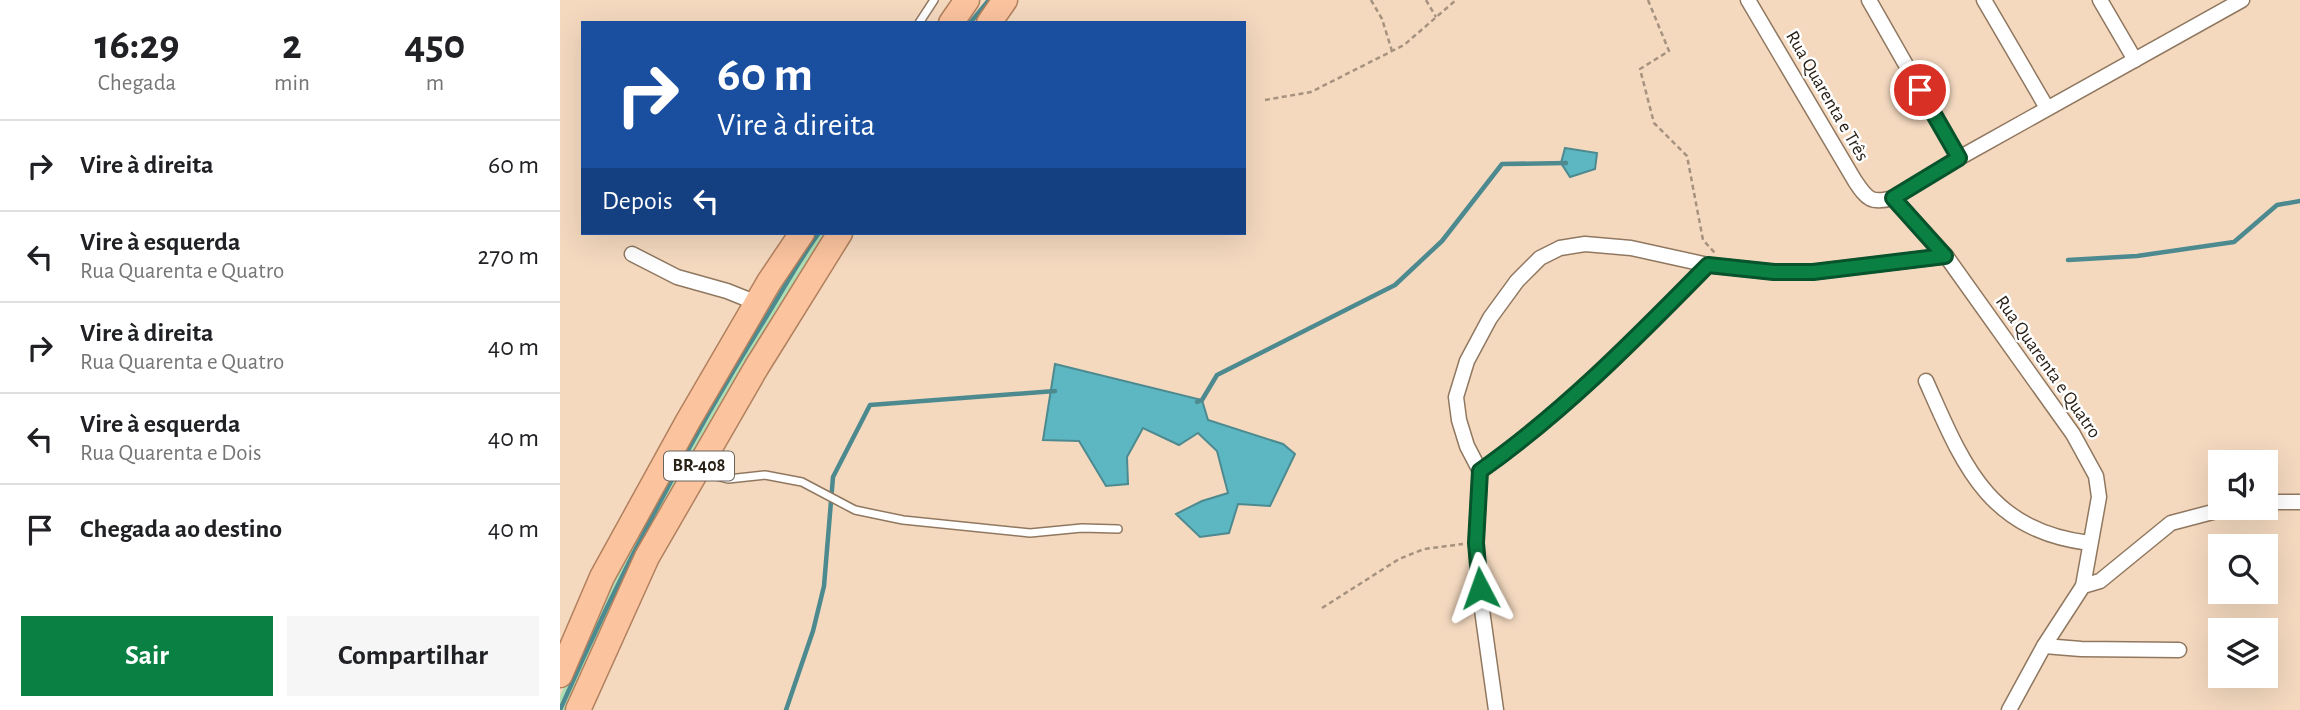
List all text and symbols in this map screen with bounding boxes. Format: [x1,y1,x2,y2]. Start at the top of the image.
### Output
text: 16:29 [94,24,180,66]
text: 2 [282,24,302,66]
text: 450 [404,24,466,66]
street label: Rua Quarenta e Três [1782,28,1872,164]
icon: right [602,49,693,140]
text: 60 m [717,51,813,100]
pin [1890,60,1950,120]
icon: arrive [1901,71,1939,109]
text: Chegada [98,72,176,95]
text: min [274,72,310,95]
text: m [426,72,444,95]
text: Vire à direita [717,109,875,141]
icon: right [21,147,59,185]
text: Vire à direita [80,152,214,178]
text: 60 m [488,152,539,178]
icon: left [687,182,725,220]
text: Depois [602,188,673,214]
text: Vire à esquerda [80,229,241,255]
icon: left [21,238,59,276]
text: 270 m [478,243,539,269]
text: Rua Quarenta e Quatro [80,260,284,283]
street label: Rua Quarenta e Quatro [1992,292,2104,442]
text: Vire à direita [80,320,214,346]
icon: right [21,329,59,367]
text: 40 m [488,334,539,360]
text: Rua Quarenta e Quatro [80,351,284,374]
text: Vire à esquerda [80,411,241,437]
icon: left [21,420,59,458]
text: 40 m [488,425,539,451]
text: Rua Quarenta e Dois [80,442,262,465]
map controls [2208,450,2278,688]
button: sound [2208,450,2278,520]
road number: BR-408 [664,452,734,480]
icon: arrive [21,511,59,549]
text: Chegada ao destino [80,516,282,542]
text: 40 m [488,516,539,542]
button: search [2208,534,2278,604]
position arrow [1443,551,1517,625]
button: Sair [21,616,273,696]
button: Compartilhar [287,616,539,696]
button: layers [2208,618,2278,688]

